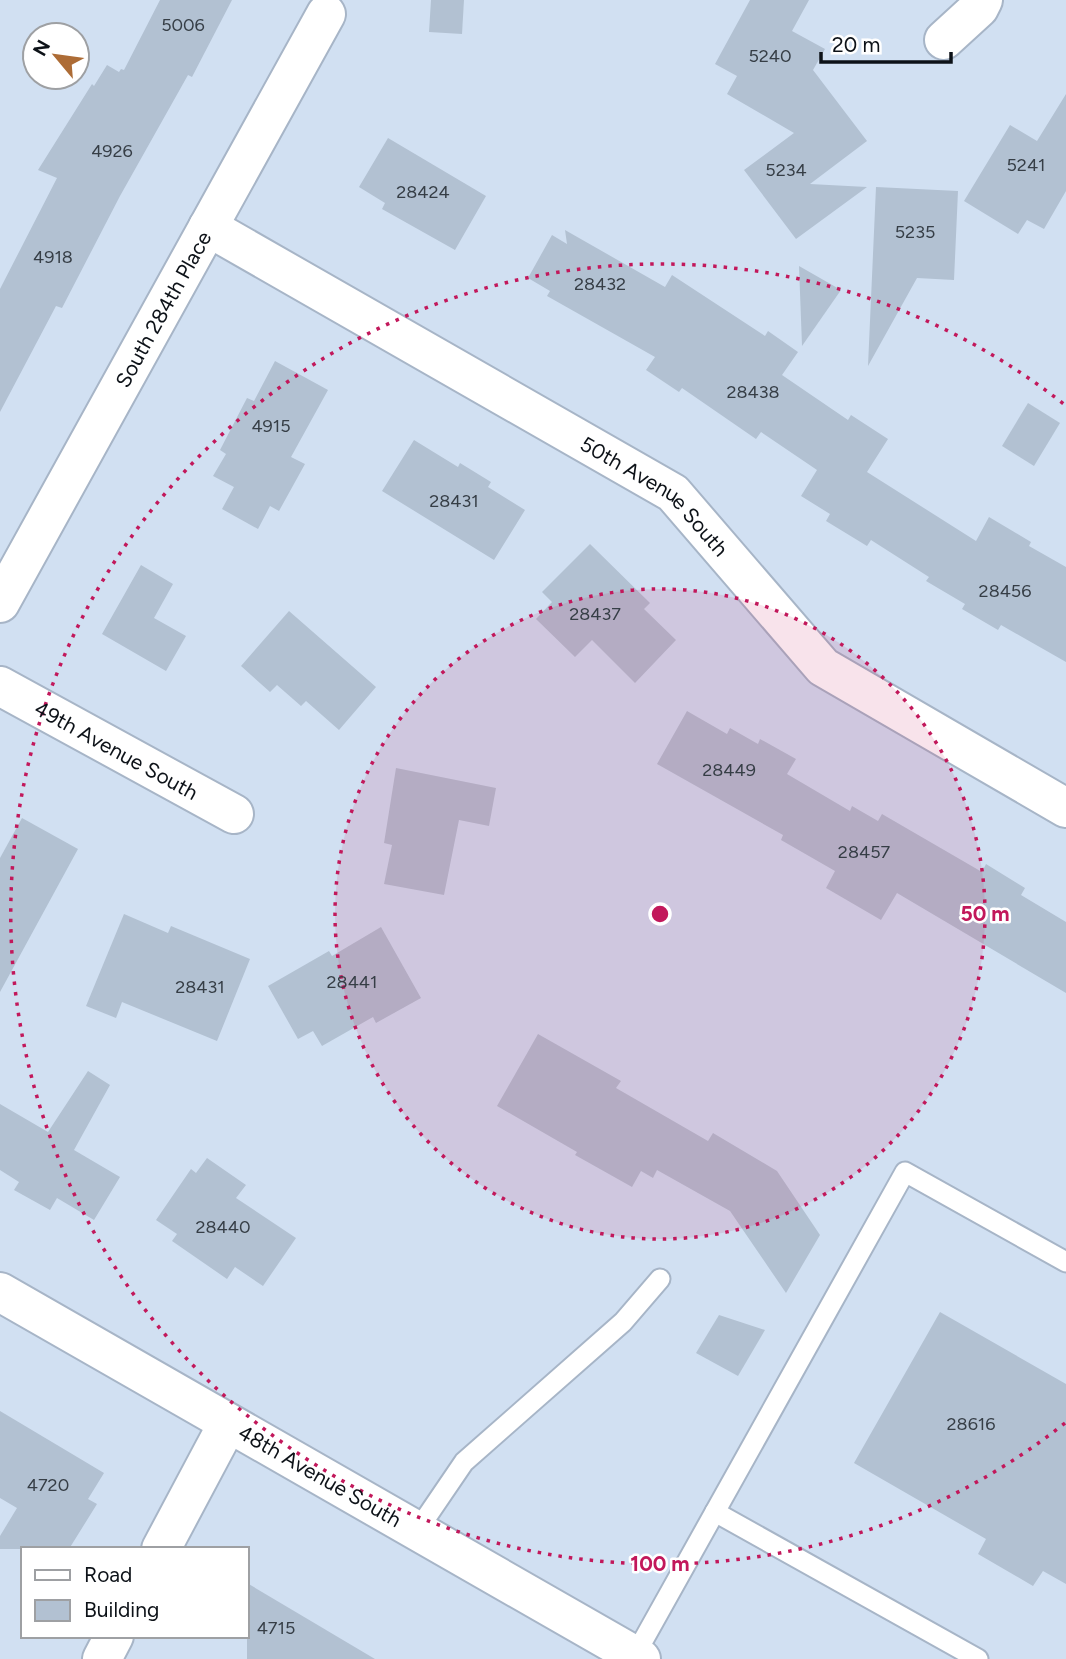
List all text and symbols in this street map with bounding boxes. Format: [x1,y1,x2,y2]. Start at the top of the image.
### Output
house number: 5006 [161,14,205,36]
north arrow [21,21,91,91]
scale bar [821,21,950,65]
text: 20 m [832,32,880,57]
text: N [28,36,55,60]
house number: 5240 [748,45,792,67]
house number: 4926 [91,140,133,162]
house number: 5241 [1006,154,1046,176]
house number: 5234 [765,159,807,181]
house number: 28424 [396,181,450,203]
house number: 5235 [895,221,935,243]
street label: South 284th Place [109,227,216,391]
house number: 4918 [33,246,73,268]
house number: 28432 [574,273,626,295]
house number: 28438 [726,381,780,403]
house number: 4915 [251,415,291,437]
street label: 50th Avenue South [576,430,734,561]
house number: 28431 [429,490,479,512]
house number: 28456 [979,580,1031,602]
house number: 28437 [569,603,621,625]
street label: 49th Avenue South [31,695,203,805]
house number: 28449 [702,759,756,781]
house number: 28457 [838,841,890,863]
text: 50 m [960,901,1010,926]
centre of rings [648,902,672,926]
house number: 28441 [327,971,377,993]
house number: 28431 [175,976,225,998]
house number: 28440 [195,1216,251,1238]
house number: 28616 [947,1413,995,1435]
street label: 48th Avenue South [234,1419,406,1532]
house number: 4720 [27,1474,69,1496]
legend [21,1547,248,1638]
text: 100 m [630,1551,690,1576]
text: Road [84,1562,132,1587]
text: Building [84,1597,159,1622]
house number: 4715 [257,1617,295,1639]

